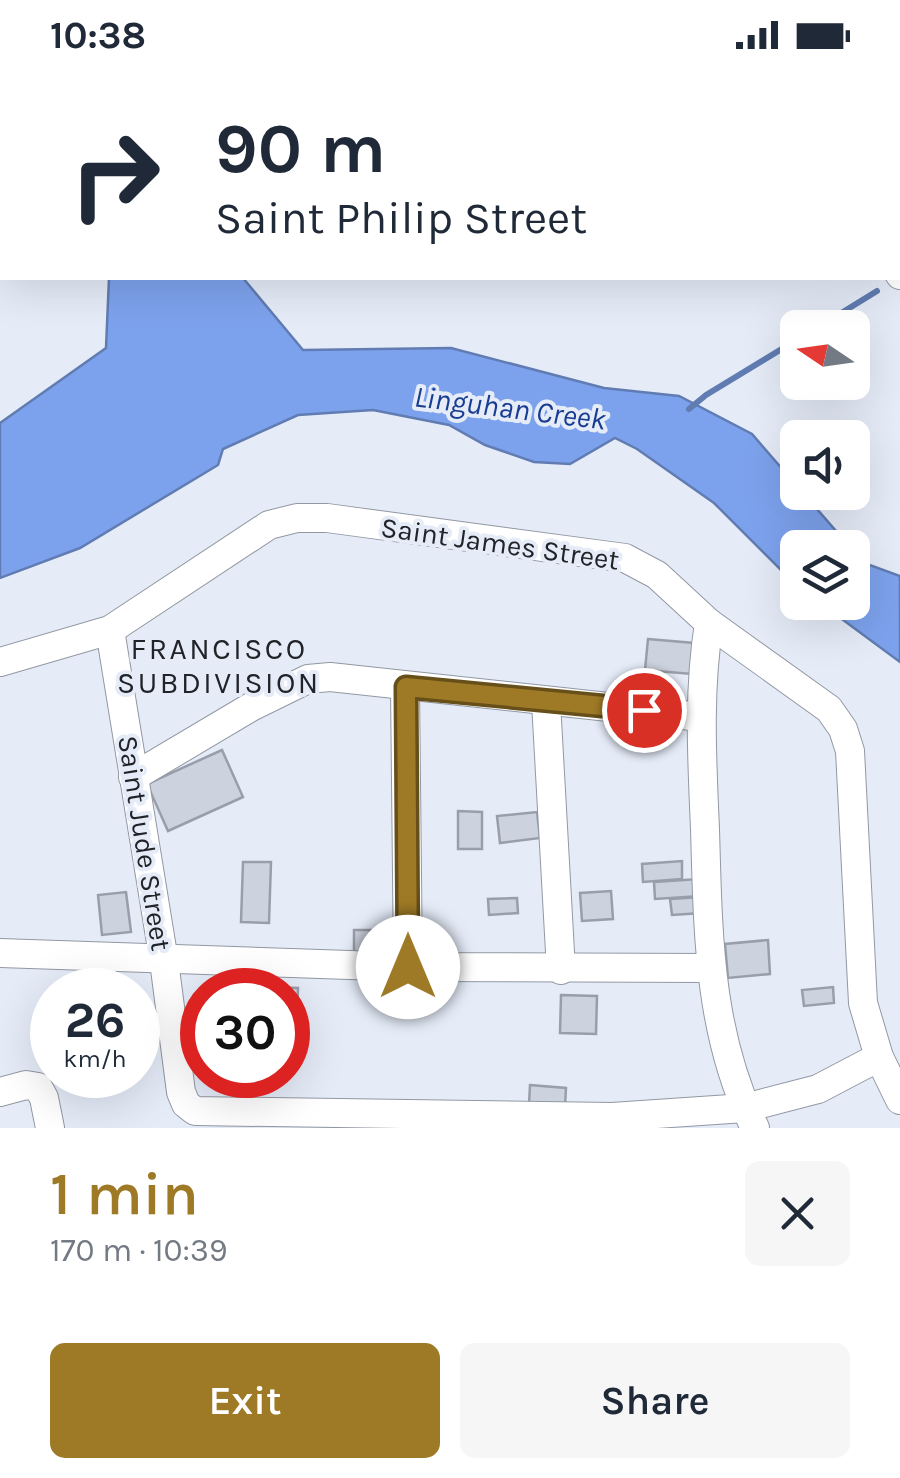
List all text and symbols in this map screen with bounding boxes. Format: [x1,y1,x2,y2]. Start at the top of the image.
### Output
text: 10:38 [50,13,146,58]
text: 90 m [215,108,386,190]
icon: right [50,110,180,240]
text: Saint Philip Street [215,192,587,244]
north arrow [780,310,870,400]
map controls [780,310,870,620]
water label: Linguhan Creek [412,378,609,438]
button: sound [780,420,870,510]
street label: Saint James Street [379,510,621,577]
button: layers [780,530,870,620]
district label: FRANCISCO SUBDIVISION [117,631,321,701]
pin [602,668,687,753]
icon: arrive [617,683,672,738]
street label: Saint Jude Street [111,733,178,953]
position arrow [356,915,460,1019]
speed limit sign: 30 [180,968,310,1098]
text: 26 [65,991,125,1050]
text: km/h [63,1044,127,1073]
text: 1 min [50,1159,199,1229]
button: close [745,1161,850,1266]
text: 170 m · 10:39 [50,1232,227,1269]
button: Exit [50,1343,440,1458]
button: Share [460,1343,850,1458]

